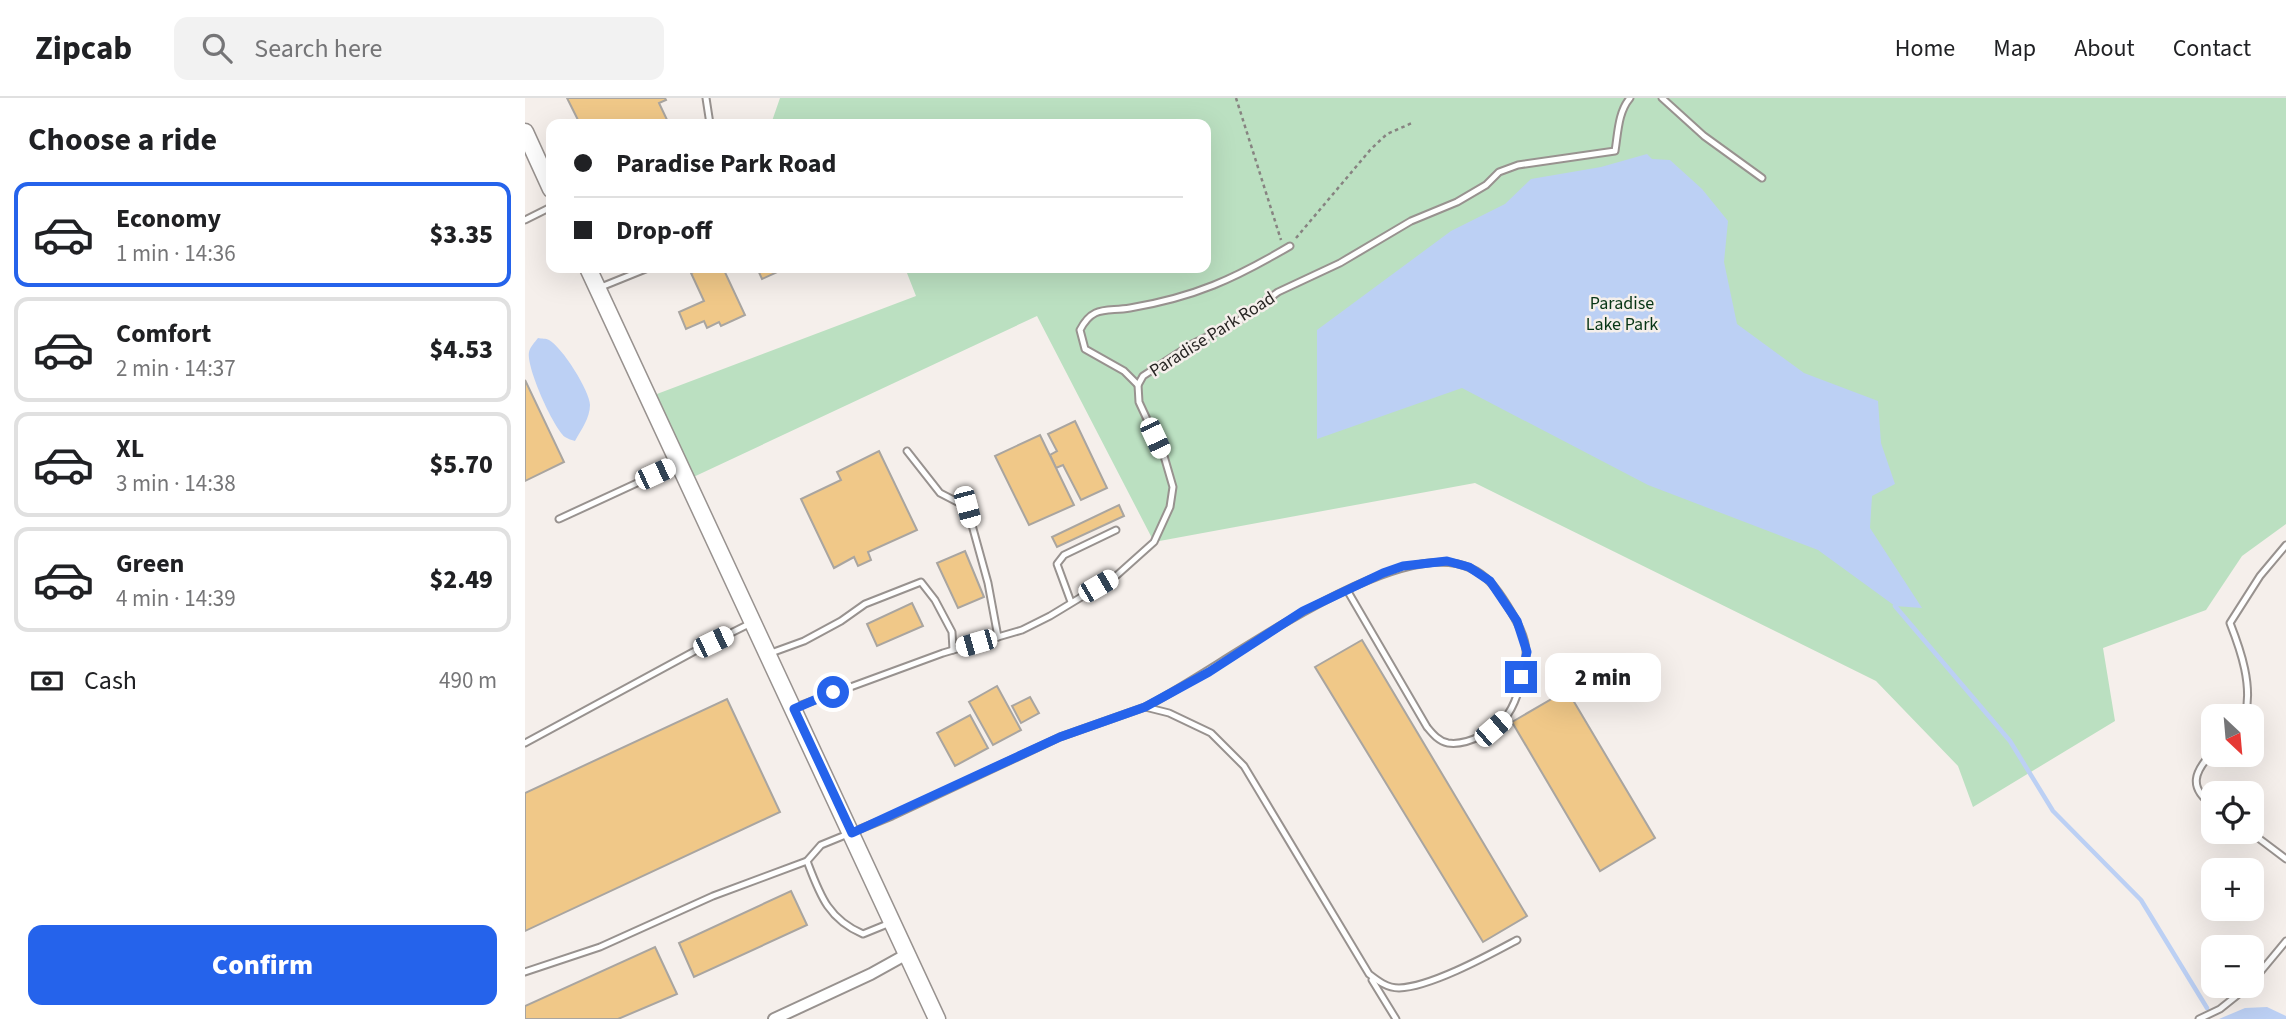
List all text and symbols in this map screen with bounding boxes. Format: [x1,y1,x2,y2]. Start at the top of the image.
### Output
search box [174,17,664,80]
text: Zipcab [35,25,132,72]
icon: search [198,29,236,67]
text: Search here [254,30,382,67]
text: Home [1895,31,1955,66]
text: Map [1993,31,2036,66]
text: About [2074,31,2135,66]
text: Contact [2173,31,2251,66]
text: Choose a ride [28,117,217,163]
text: Paradise Park Road [616,145,836,182]
text: Economy [116,200,221,237]
icon: car [32,203,95,266]
text: Drop-off [616,212,712,249]
text: $3.35 [429,216,493,253]
text: 1 min · 14:36 [116,237,236,270]
street label: Paradise Park Road [1145,286,1280,383]
park label: Paradise Lake Park [1586,291,1658,337]
text: Comfort [116,315,211,352]
icon: car [32,318,95,381]
text: $4.53 [429,331,493,368]
text: 2 min · 14:37 [116,352,236,385]
car [1137,415,1174,461]
text: XL [116,430,144,467]
icon: car [32,433,95,496]
text: $5.70 [429,446,493,483]
car [632,456,679,492]
text: 3 min · 14:38 [116,467,236,500]
car [952,484,983,530]
text: Green [116,545,184,582]
icon: car [32,548,95,611]
text: $2.49 [429,561,493,598]
car [1075,566,1122,606]
text: 4 min · 14:39 [116,582,236,615]
car [690,623,737,661]
car [953,627,1000,659]
callout: 2 min [1545,652,1661,702]
route end [1505,661,1537,693]
text: 2 min [1575,661,1631,694]
icon: cash [28,662,66,700]
text: Cash [84,662,137,699]
text: 490 m [439,664,497,697]
route start [817,676,849,708]
north arrow [2201,704,2265,766]
map controls [2201,704,2264,998]
car [1471,707,1516,751]
button: locate [2201,781,2264,844]
button: + [2201,858,2264,921]
button: Confirm [28,925,497,1005]
button: − [2201,935,2264,998]

